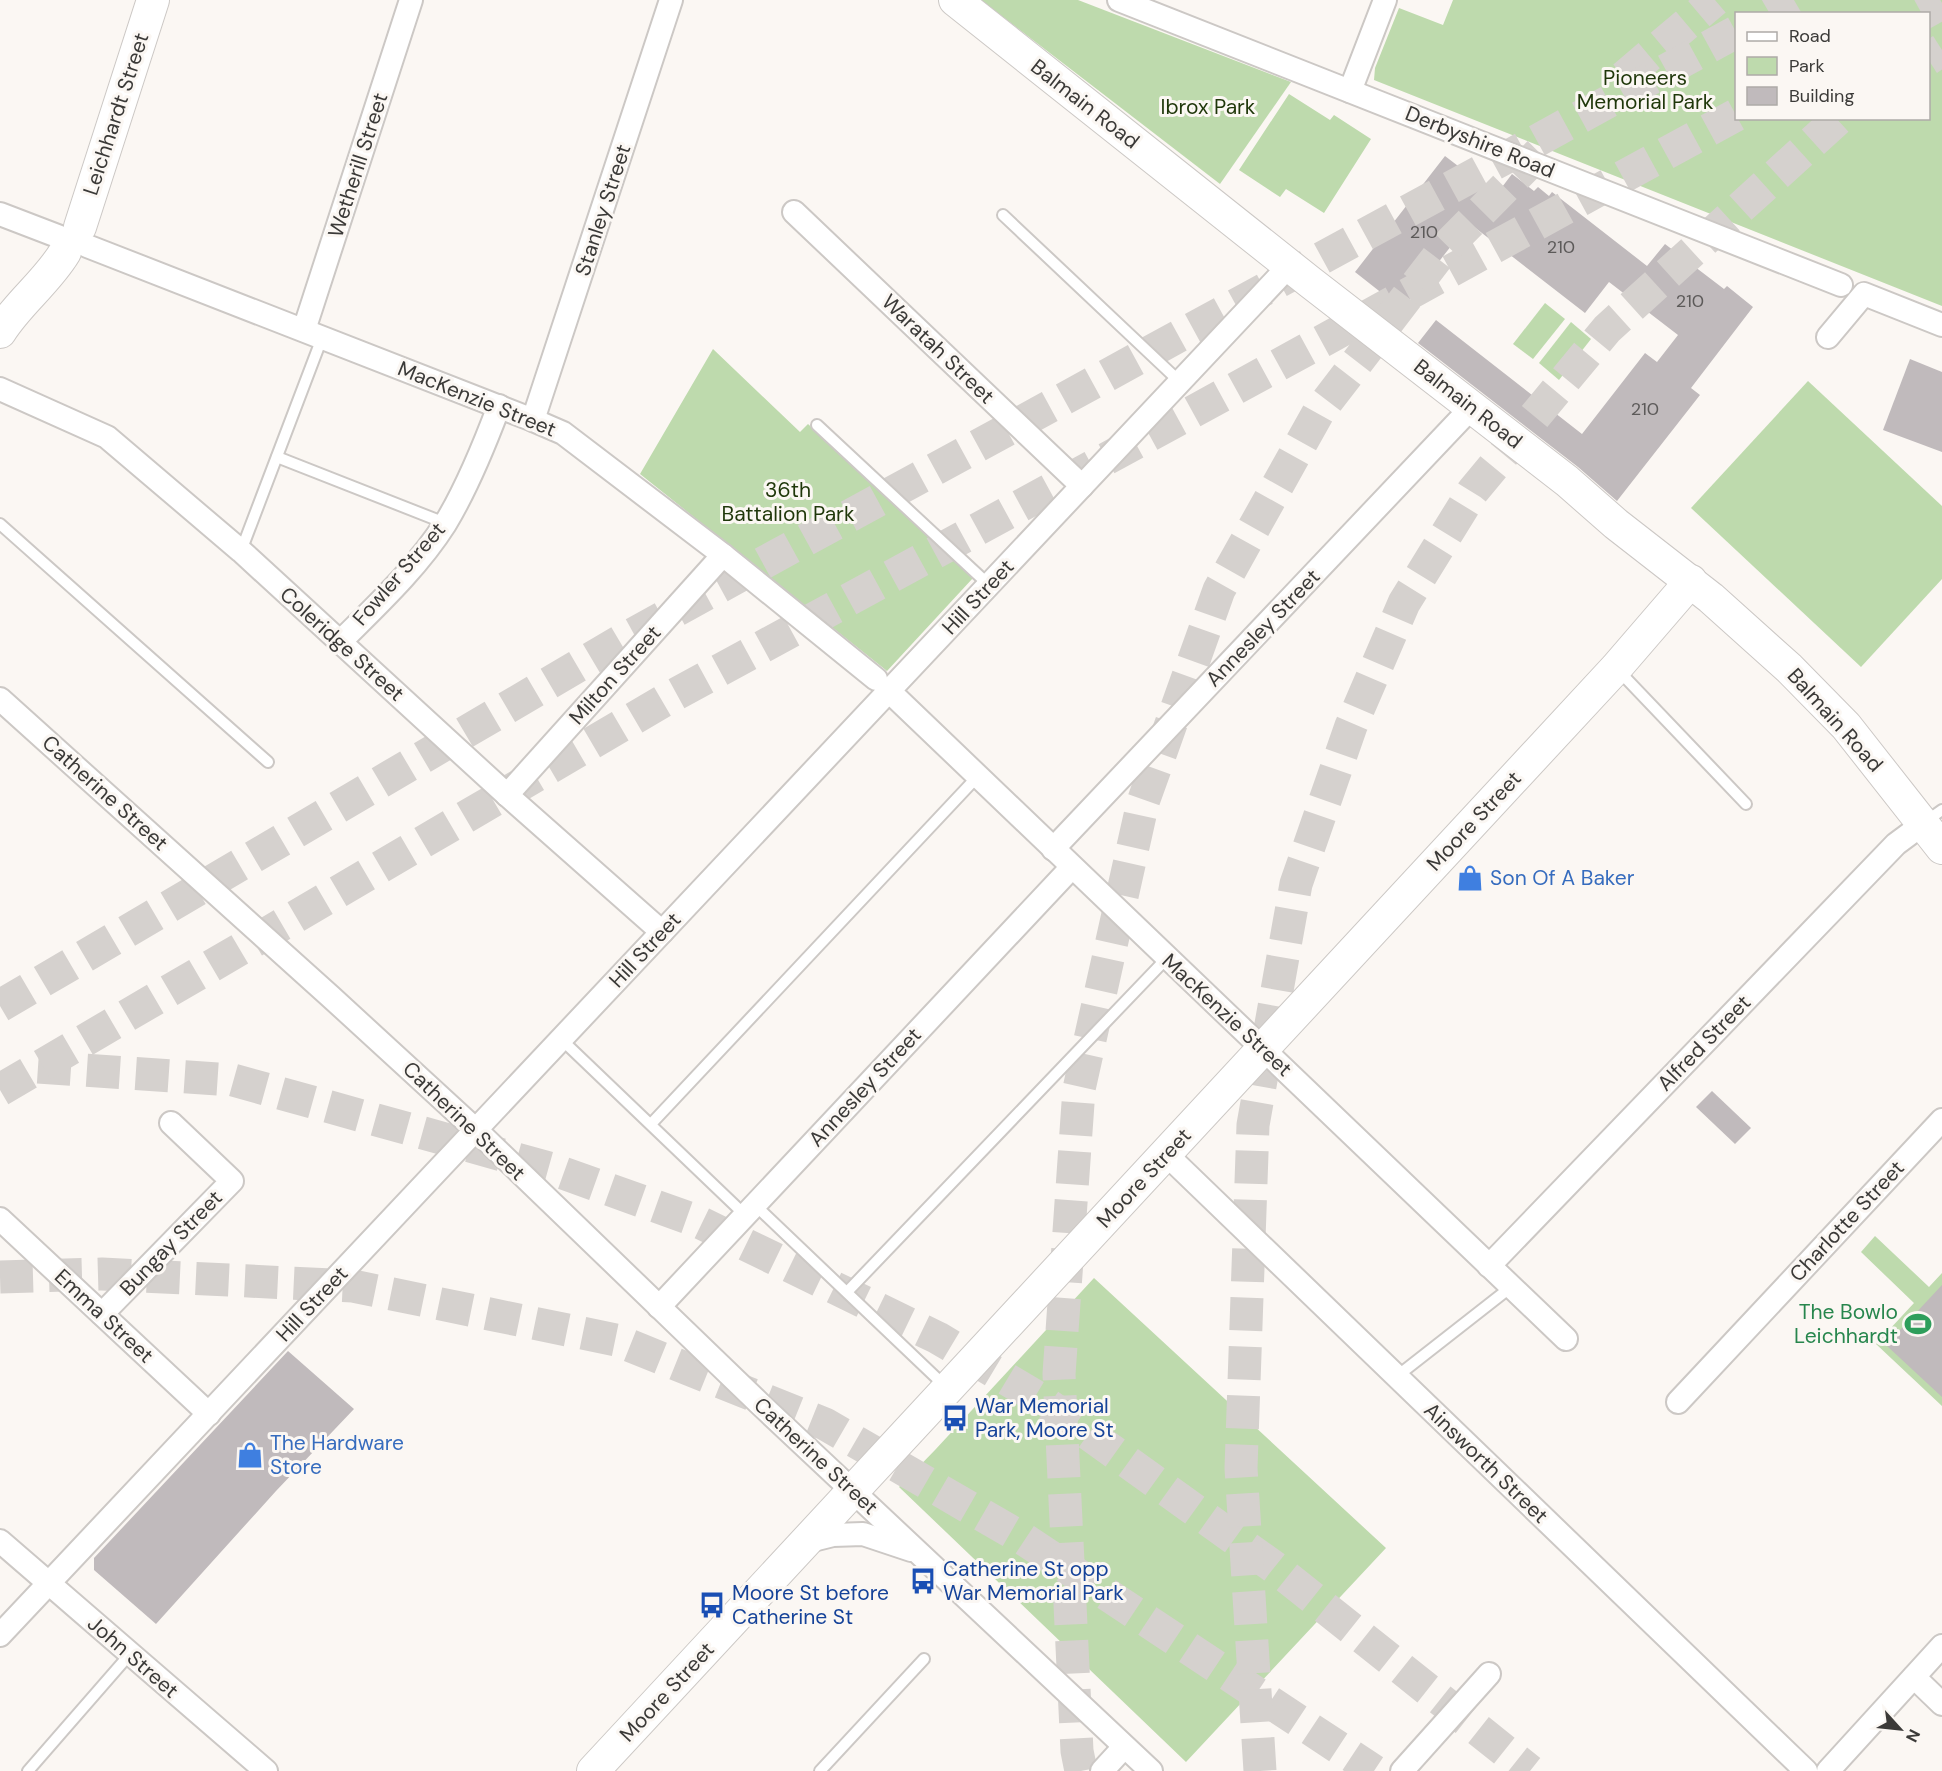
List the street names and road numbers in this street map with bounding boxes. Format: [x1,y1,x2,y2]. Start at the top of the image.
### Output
street label: Leichhardt Street [77,29,155,199]
street label: Balmain Road [1025,53,1145,155]
street label: Wetherill Street [321,89,395,241]
street label: Derbyshire Road [1401,99,1559,185]
street label: Stanley Street [569,141,637,279]
street label: Waratah Street [876,288,1000,410]
street label: Balmain Road [1408,353,1528,455]
street label: MacKenzie Street [394,354,560,444]
street label: Fowler Street [346,516,452,632]
street label: Hill Street [936,553,1020,641]
street label: Annesley Street [1200,563,1326,693]
street label: Coleridge Street [274,581,410,707]
street label: Milton Street [563,619,667,731]
street label: Balmain Road [1781,662,1889,778]
street label: Catherine Street [36,729,174,857]
street label: Moore Street [1420,765,1528,877]
street label: Hill Street [603,906,687,994]
street label: MacKenzie Street [1156,947,1298,1083]
street label: Alfred Street [1651,989,1757,1097]
street label: Annesley Street [802,1021,928,1153]
street label: Catherine Street [397,1055,531,1187]
street label: Moore Street [1090,1122,1198,1234]
street label: Charlotte Street [1783,1154,1911,1288]
street label: Bungay Street [114,1184,228,1302]
street label: Hill Street [270,1260,354,1348]
street label: Emma Street [48,1263,160,1369]
street label: Catherine Street [748,1391,884,1521]
street label: Ainsworth Street [1418,1397,1554,1529]
street label: John Street [81,1610,185,1704]
street label: Moore Street [613,1636,721,1748]

